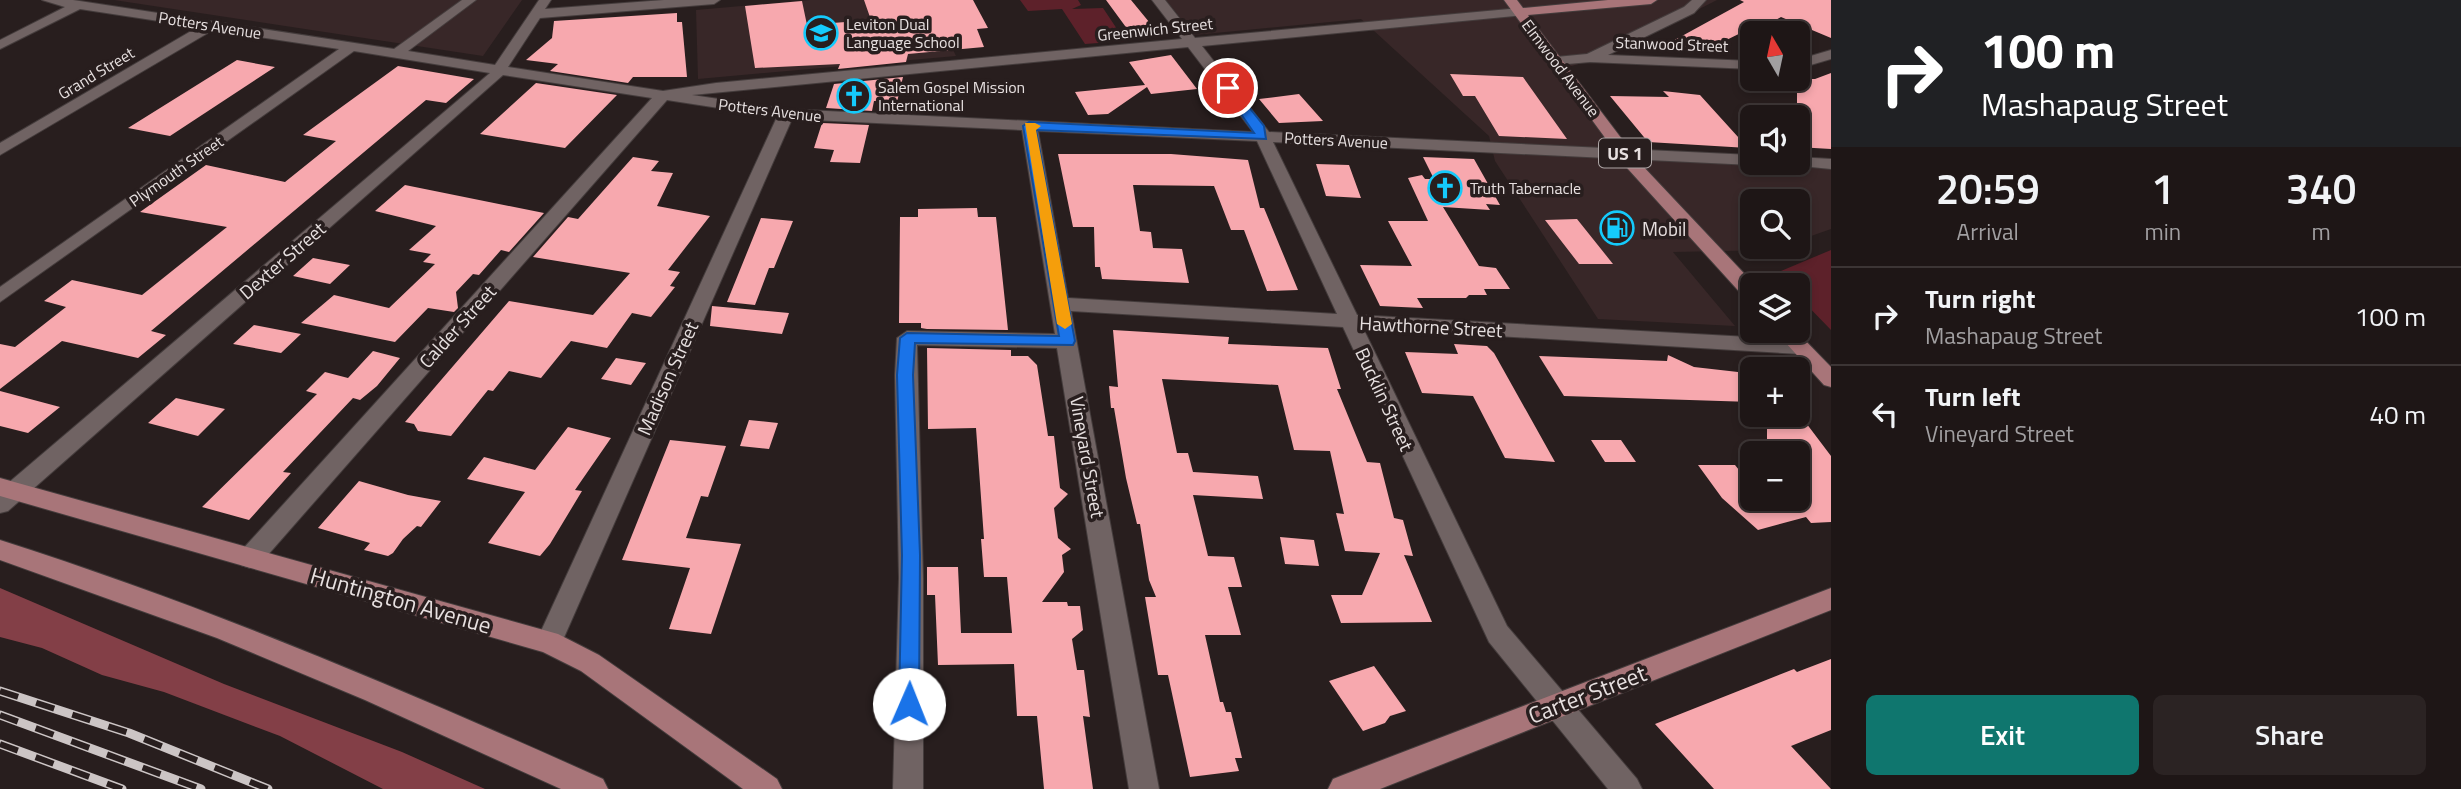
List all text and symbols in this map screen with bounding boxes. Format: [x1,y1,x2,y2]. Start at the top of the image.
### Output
street label: Potters Avenue [157,5,263,45]
street label: Greenwich Street [1096,11,1214,47]
place label: Leviton Dual Language School [846,12,960,54]
text: 100 m [1981,12,2115,87]
school or university icon: Leviton Dual Language School [802,14,840,52]
street label: Elmwood Avenue [1516,14,1606,122]
north arrow [1740,21,1810,91]
map controls [1740,21,1810,511]
icon: right [1866,28,1957,119]
street label: Stanwood Street [1615,30,1729,58]
street label: Grand Street [53,41,139,105]
pin [1198,58,1258,118]
icon: arrive [1209,69,1247,107]
place label: Salem Gospel Mission International [878,75,1025,117]
church icon: Salem Gospel Mission International [835,77,873,115]
text: Mashapaug Street [1981,80,2228,128]
street label: Potters Avenue [717,92,823,128]
button: sound [1740,105,1810,175]
street label: Potters Avenue [1284,125,1388,155]
street label: Plymouth Street [124,129,228,212]
road number: US 1 [1599,138,1651,168]
text: 20:59 [1936,156,2040,220]
text: 1 [2151,156,2175,220]
text: 340 [2286,156,2356,220]
church icon: Truth Tabernacle [1426,169,1464,207]
place label: Truth Tabernacle [1470,176,1581,200]
button: search [1740,189,1810,259]
fuel station icon: Mobil [1598,209,1636,247]
street label: Dexter Street [232,214,332,306]
place label: Mobil [1642,214,1686,243]
text: Arrival [1957,214,2019,249]
text: min [2144,214,2181,249]
text: m [2311,214,2331,249]
button: layers [1740,273,1810,343]
street label: Calder Street [412,278,503,374]
text: Turn right [1925,279,2036,318]
icon: right [1866,297,1904,335]
text: 100 m [2355,297,2426,336]
street label: Hawthorne Street [1359,308,1504,344]
street label: Madison Street [629,316,705,440]
text: Mashapaug Street [1925,318,2102,353]
street label: Bucklin Street [1348,343,1422,456]
button: + [1740,357,1810,427]
text: Turn left [1925,377,2020,416]
street label: Vineyard Street [1063,394,1113,520]
icon: left [1866,395,1904,433]
text: 40 m [2369,395,2426,434]
text: Vineyard Street [1925,416,2074,451]
button: − [1740,441,1810,511]
street label: Huntington Avenue [306,557,496,643]
street label: Carter Street [1523,655,1651,733]
position arrow [872,667,946,741]
button: Exit [1866,695,2139,775]
button: Share [2153,695,2426,775]

